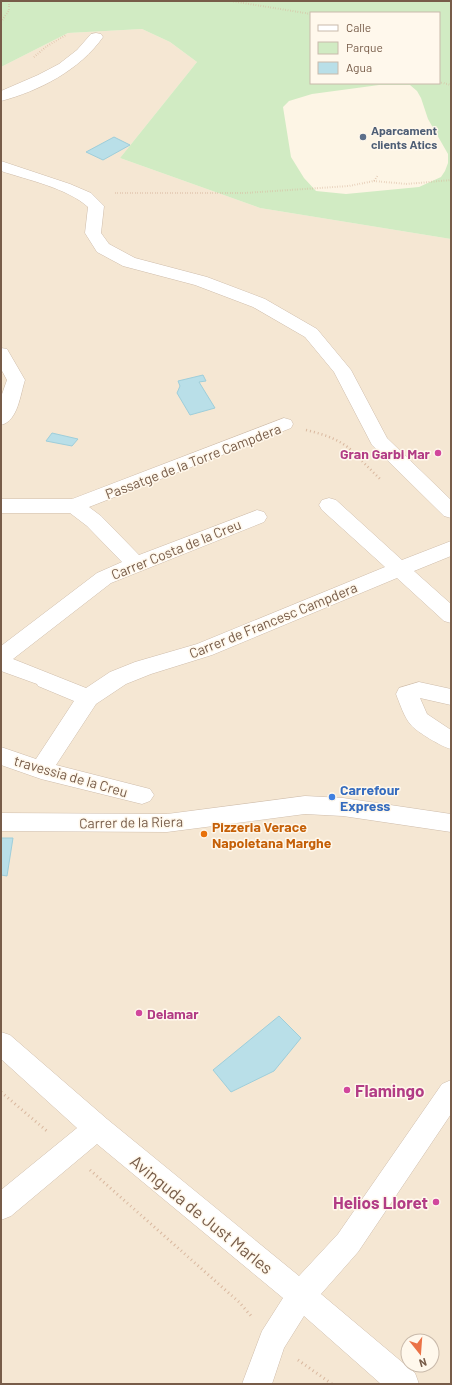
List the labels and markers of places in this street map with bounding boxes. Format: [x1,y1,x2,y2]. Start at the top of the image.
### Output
place label: Aparcament clients Atics [371,123,438,151]
marker: Aparcament clients Atics [358,132,368,142]
place label: Gran Garbi Mar [340,445,431,462]
marker: Gran Garbi Mar [433,448,443,458]
place label: Carrefour Express [340,781,400,814]
marker: Carrefour Express [327,792,337,802]
place label: Pizzeria Verace Napoletana Marghe [212,818,332,851]
marker: Pizzeria Verace Napoletana Marghe [199,829,209,839]
place label: Delamar [147,1005,199,1022]
marker: Delamar [134,1008,144,1018]
place label: Flamingo [355,1080,424,1100]
marker: Flamingo [342,1085,352,1095]
place label: Helios Lloret [333,1192,428,1212]
marker: Helios Lloret [431,1197,441,1207]

